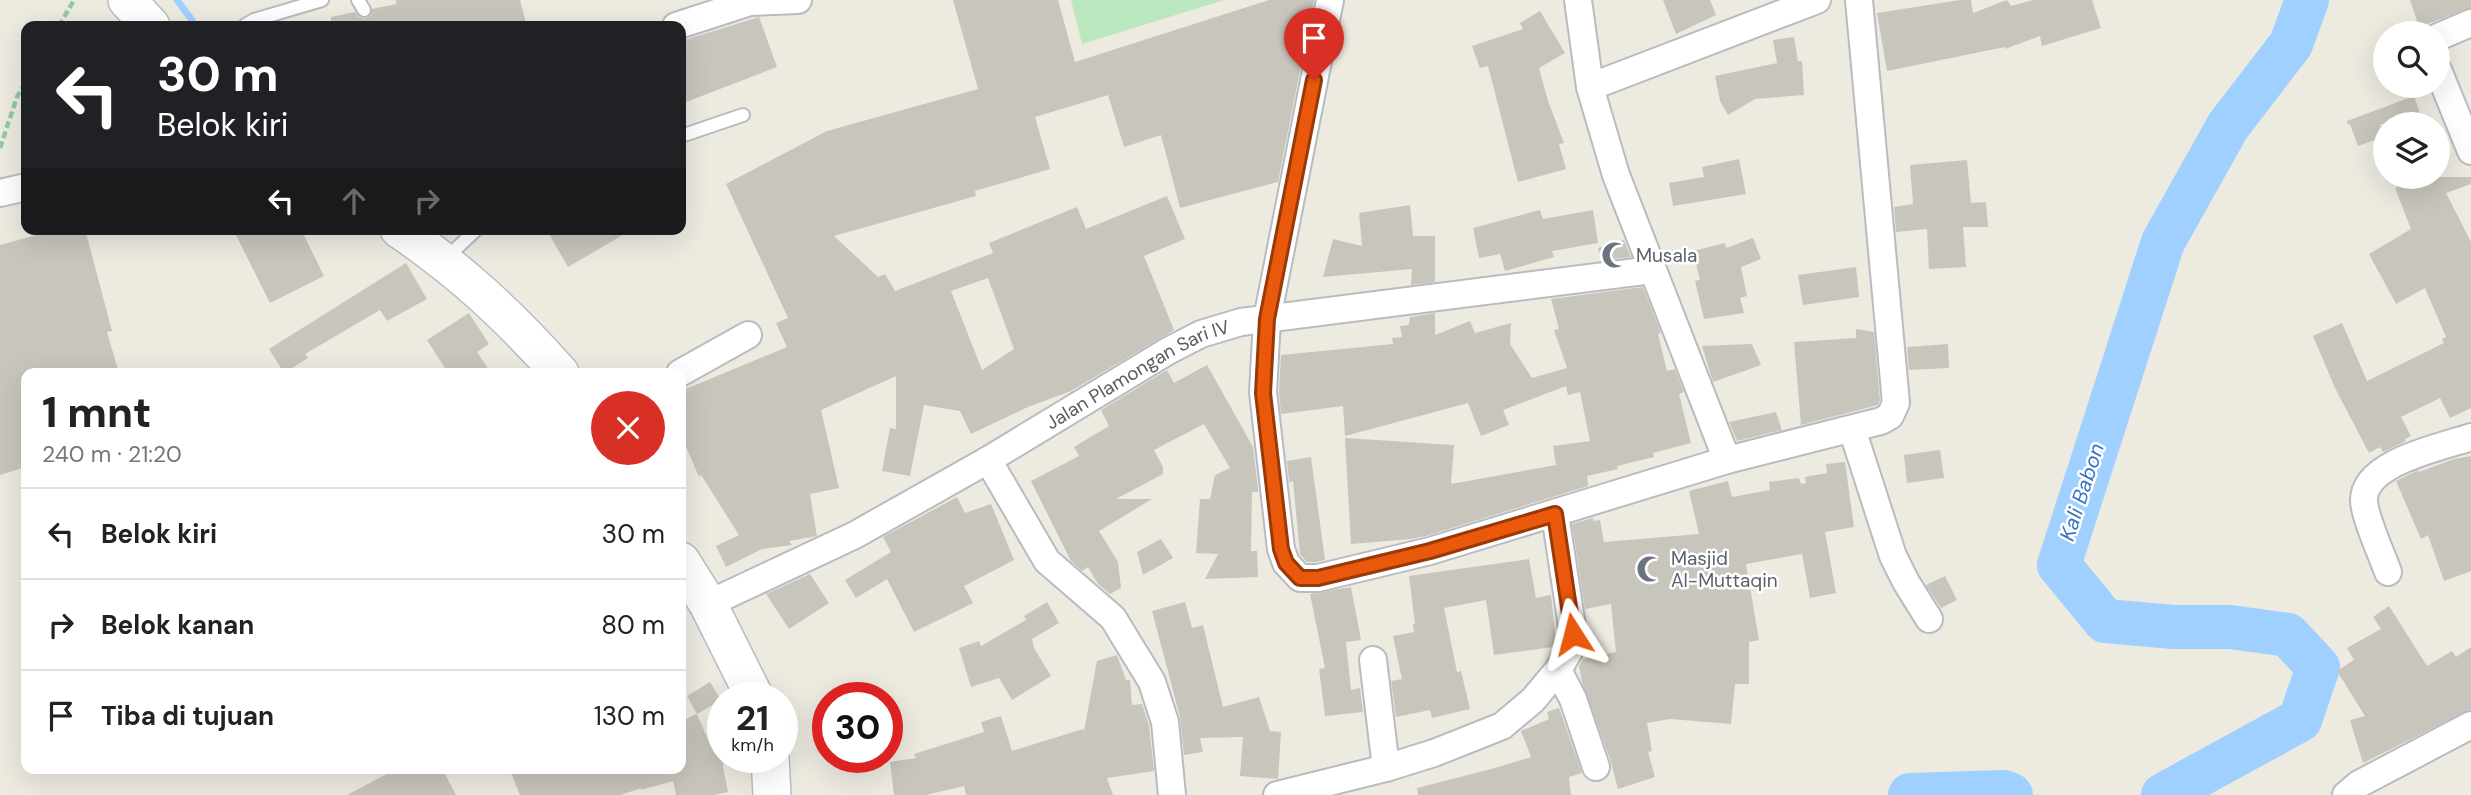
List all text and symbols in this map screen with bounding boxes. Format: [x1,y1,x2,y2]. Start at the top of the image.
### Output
pin [1284,8,1344,80]
icon: arrive [1295,19,1333,57]
map controls [2373,21,2450,189]
button: search [2373,21,2450,98]
text: 30 m [157,42,279,106]
icon: left [42,49,133,140]
text: Belok kiri [157,104,289,146]
button: layers [2373,112,2450,189]
icon: left [262,182,300,220]
icon: ahead [335,182,373,220]
icon: right [408,182,446,220]
mosque icon: Musala [1600,240,1630,270]
place label: Musala [1636,243,1697,268]
street label: Jalan Plamongan Sari IV [1041,314,1233,435]
text: 1 mnt [42,385,151,440]
button: close [591,391,665,465]
text: 240 m · 21:20 [42,439,182,469]
water label: Kali Babon [2053,440,2111,544]
icon: left [42,515,80,553]
text: Belok kiri [101,517,217,551]
text: 30 m [602,517,665,551]
place label: Masjid Al-Muttaqin [1671,546,1778,593]
mosque icon: Masjid Al-Muttaqin [1635,554,1665,584]
position arrow [1536,597,1610,671]
icon: right [42,606,80,644]
text: Belok kanan [101,608,254,642]
text: 80 m [601,608,665,642]
speed limit sign: 30 [812,682,903,773]
text: 21 [736,695,769,741]
icon: arrive [42,697,80,735]
text: Tiba di tujuan [101,699,274,733]
text: 130 m [594,699,665,733]
text: km/h [731,733,774,757]

